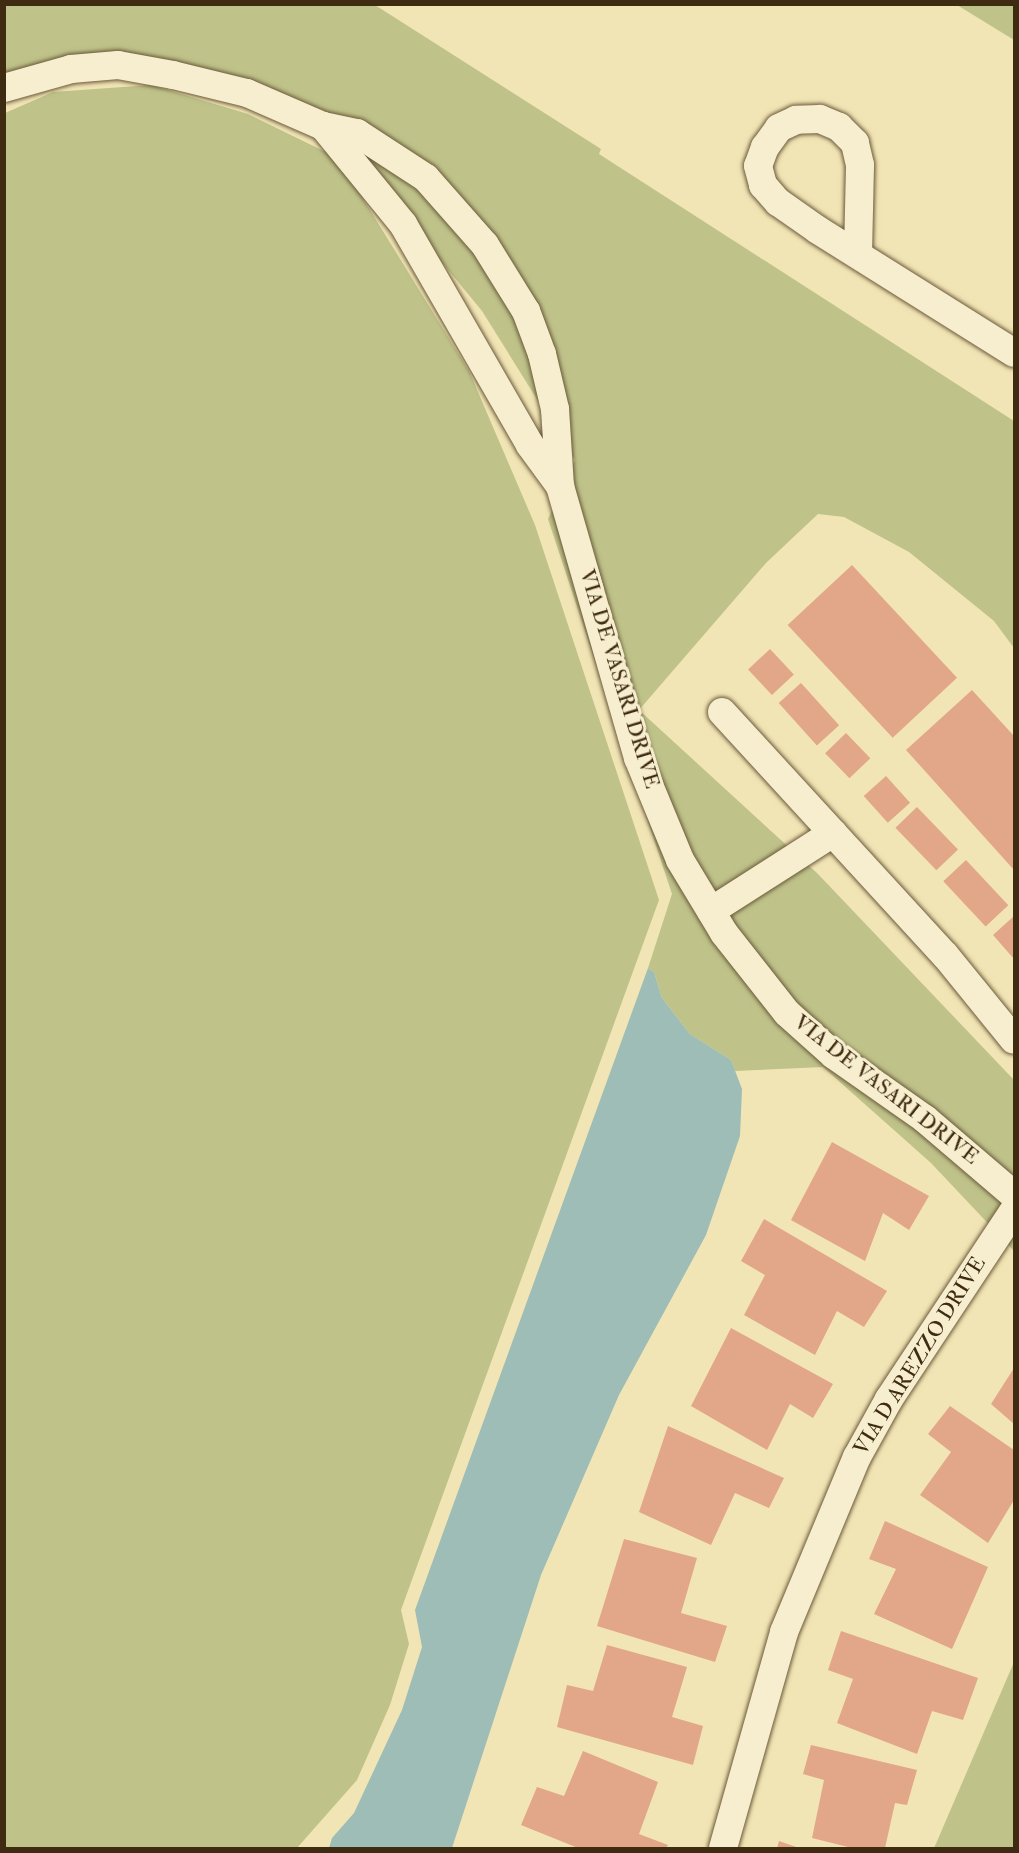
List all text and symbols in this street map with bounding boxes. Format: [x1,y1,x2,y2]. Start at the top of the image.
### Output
street label: VIA DE VASARI DRIVE [574,566,664,792]
street label: VIA DE VASARI DRIVE [788,1010,984,1170]
street label: VIA D AREZZO DRIVE [849,1252,991,1460]

